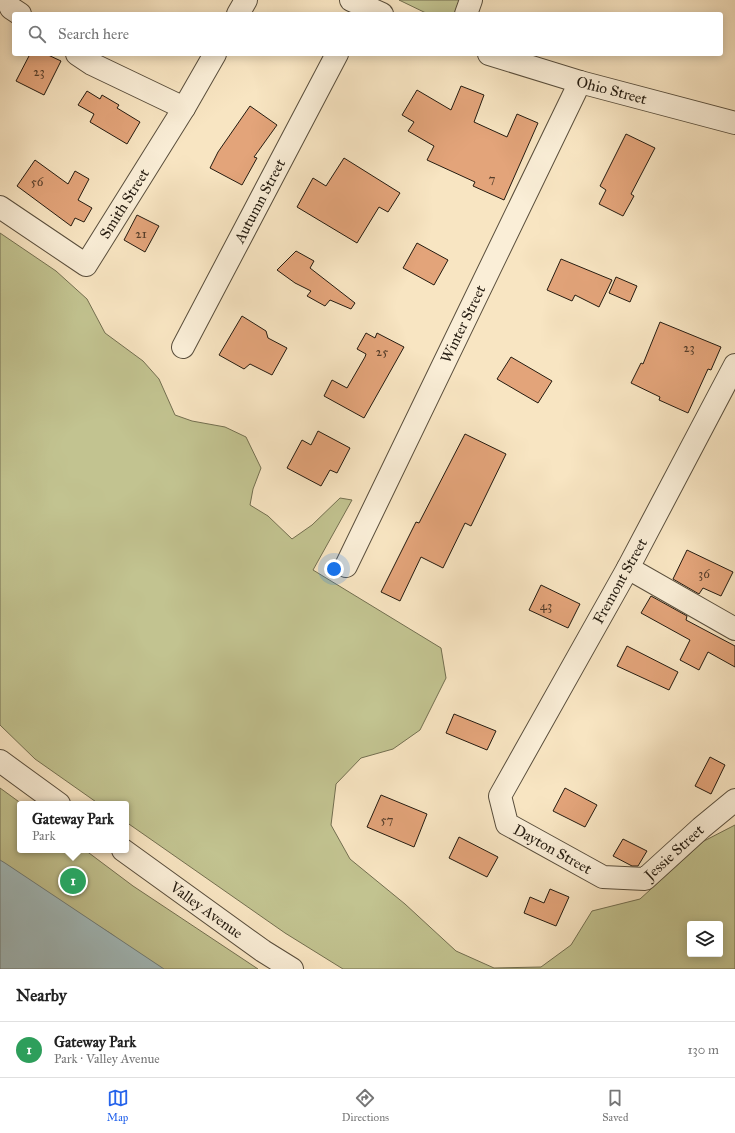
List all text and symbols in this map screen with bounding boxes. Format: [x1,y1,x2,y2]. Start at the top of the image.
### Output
search box [12,12,723,56]
icon: search [26,23,48,45]
text: Search here [58,25,129,43]
house number: 23 [33,64,45,80]
street label: Ohio Street [575,72,649,108]
street label: Autumn Street [230,155,290,247]
street label: Smith Street [96,165,153,242]
house number: 7 [489,171,496,187]
house number: 56 [31,174,44,190]
house number: 21 [135,226,147,242]
street label: Winter Street [437,281,490,366]
house number: 23 [683,340,695,356]
house number: 25 [376,344,388,360]
street label: Fremont Street [589,534,651,627]
your location [324,559,344,579]
house number: 36 [698,566,710,582]
house number: 43 [540,598,552,614]
popup [17,801,129,853]
text: Gateway Park [32,810,114,828]
house number: 57 [381,812,394,828]
street label: Dayton Street [510,820,596,878]
street label: Jessie Street [639,820,708,886]
text: Park [32,828,55,844]
pin: 1 [60,866,86,896]
street label: Valley Avenue [166,877,246,942]
map controls [687,921,723,957]
button: layers [687,921,723,957]
text: Nearby [16,985,67,1006]
text: Gateway Park [54,1033,136,1051]
text: 1 [26,1042,32,1058]
text: 130 m [687,1042,719,1058]
text: Park · Valley Avenue [54,1051,160,1067]
tab: Map [107,1087,129,1124]
tab: Directions [342,1087,389,1124]
tab: Saved [602,1087,628,1124]

